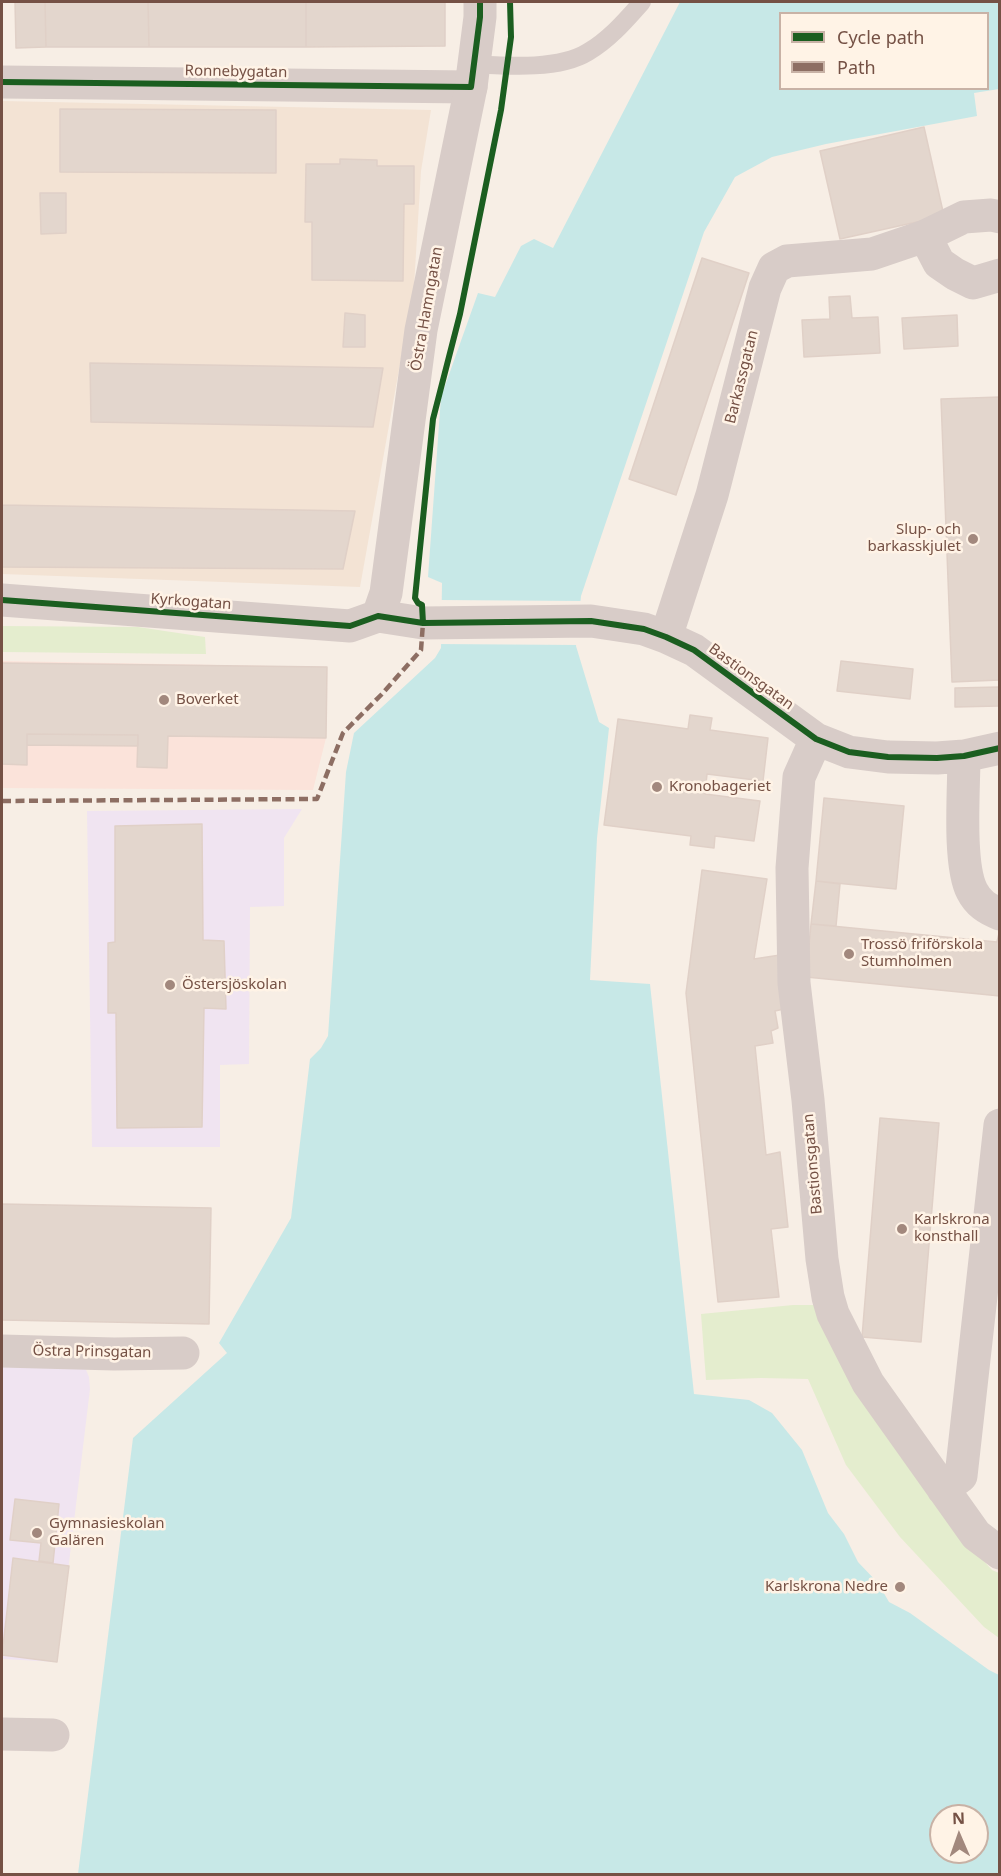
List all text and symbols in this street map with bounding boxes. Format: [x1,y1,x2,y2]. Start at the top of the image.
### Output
legend [779,12,989,90]
text: Cycle path [837,25,924,49]
text: Path [837,55,876,79]
street label: Ronnebygatan [184,62,288,82]
street label: Östra Hamngatan [407,245,447,373]
street label: Barkassgatan [722,328,762,426]
place label: Slup- och barkasskjulet [867,521,961,556]
marker: Slup- och barkasskjulet [966,532,980,546]
street label: Kyrkogatan [150,590,232,614]
street label: Bastionsgatan [705,640,797,714]
place label: Boverket [176,691,239,709]
marker: Boverket [157,693,171,707]
place label: Kronobageriet [669,778,771,796]
marker: Kronobageriet [650,780,664,794]
place label: Trossö friförskola Stumholmen [861,936,983,971]
marker: Trossö friförskola Stumholmen [842,947,856,961]
place label: Östersjöskolan [182,976,287,994]
marker: Östersjöskolan [163,978,177,992]
street label: Bastionsgatan [800,1113,826,1215]
place label: Karlskrona konsthall [914,1211,990,1246]
marker: Karlskrona konsthall [895,1222,909,1236]
street label: Östra Prinsgatan [32,1342,152,1362]
place label: Gymnasieskolan Galären [49,1515,165,1550]
marker: Gymnasieskolan Galären [30,1526,44,1540]
place label: Karlskrona Nedre [765,1578,888,1596]
marker: Karlskrona Nedre [893,1580,907,1594]
north arrow [929,1804,989,1864]
text: N [952,1807,965,1829]

